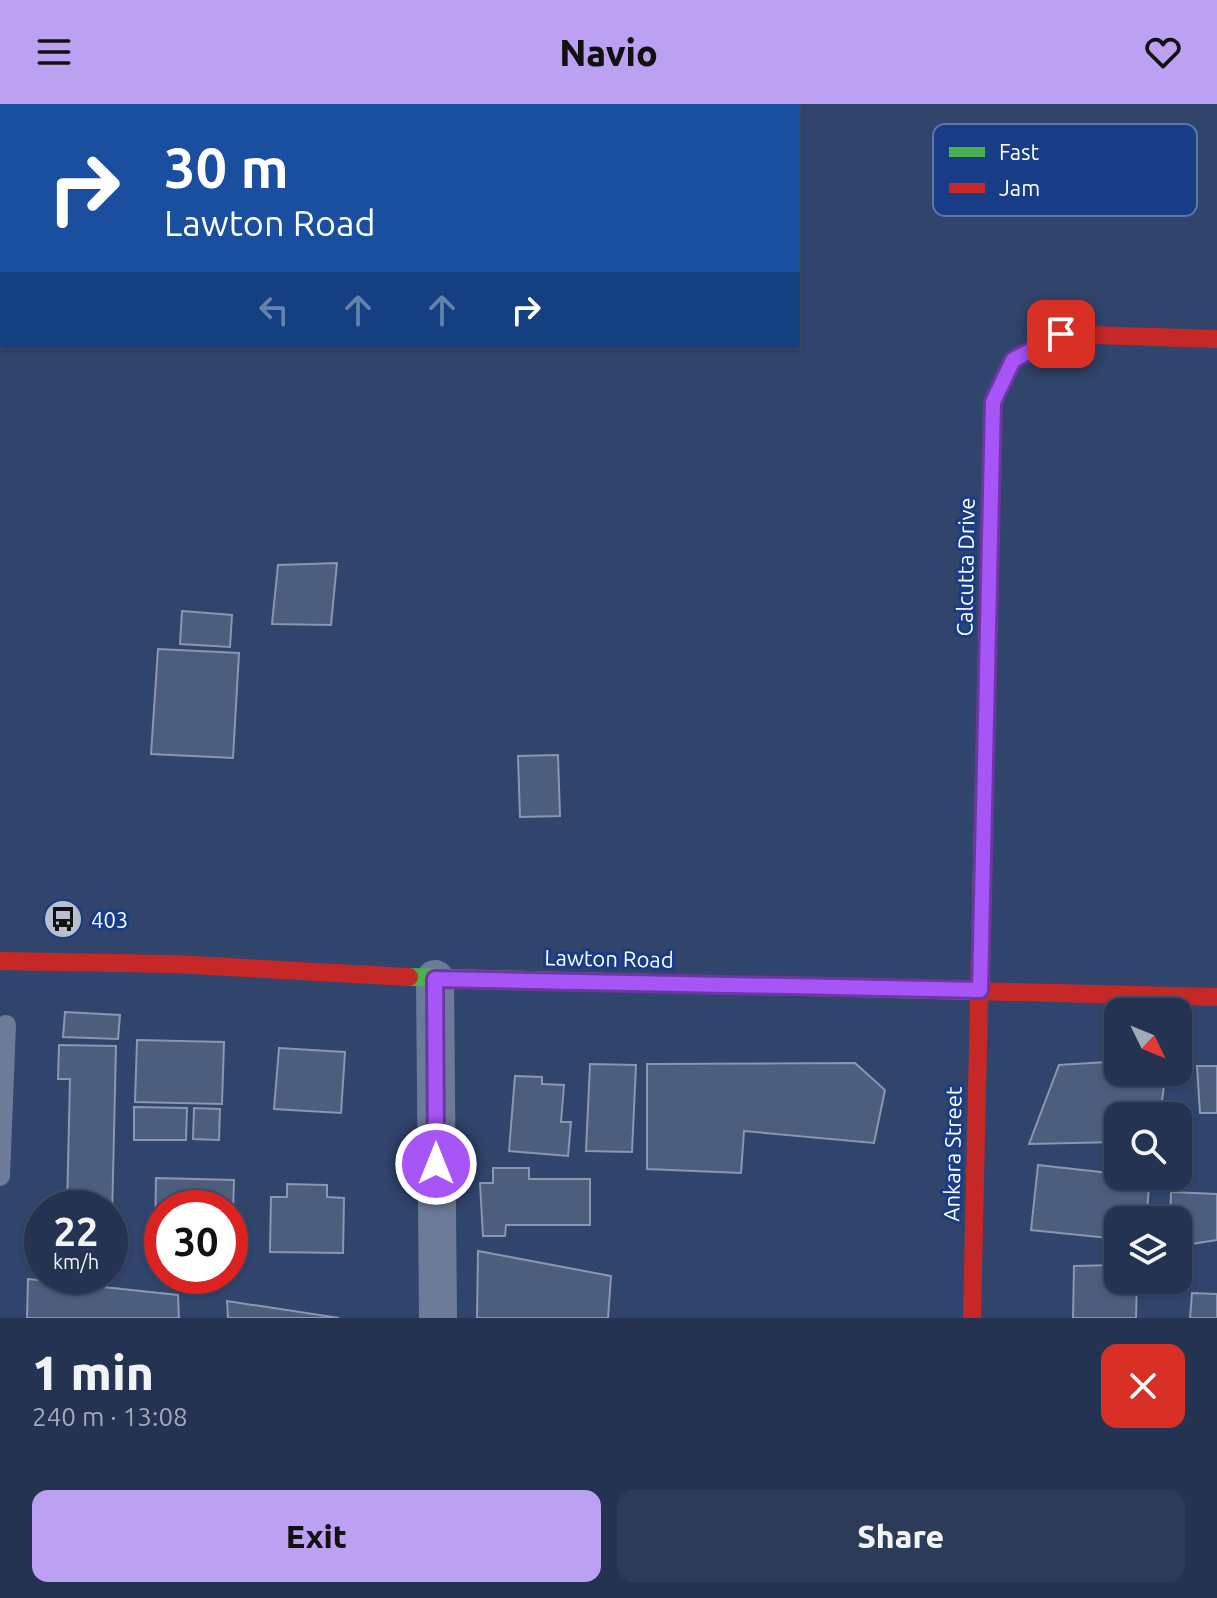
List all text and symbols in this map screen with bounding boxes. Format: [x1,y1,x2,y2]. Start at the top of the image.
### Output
icon: menu [32,30,76,74]
icon: heart [1141,30,1185,74]
text: Navio [559,32,658,73]
legend [933,124,1197,216]
icon: right [32,136,136,240]
text: 30 m [164,136,289,199]
text: Fast [999,139,1040,164]
text: Jam [999,175,1040,200]
text: Lawton Road [164,202,376,243]
icon: left [252,288,296,332]
icon: ahead [336,288,380,332]
icon: ahead [420,288,464,332]
icon: right [504,288,548,332]
pin [1027,300,1095,368]
icon: arrive [1039,312,1083,356]
street label: Calcutta Drive [951,497,979,637]
bus stop icon: 403 [42,898,84,940]
place label: 403 [91,907,128,932]
street label: Lawton Road [544,944,674,972]
north arrow [1104,998,1192,1086]
map controls [1104,998,1192,1294]
street label: Ankara Street [938,1086,966,1222]
button: search [1104,1102,1192,1190]
position arrow [394,1122,478,1206]
speed limit sign: 30 [144,1190,248,1294]
button: layers [1104,1206,1192,1294]
text: 22 [53,1209,99,1254]
text: km/h [53,1250,99,1273]
button: close [1101,1344,1185,1428]
text: 1 min [32,1345,154,1399]
text: 240 m · 13:08 [32,1402,188,1431]
button: Exit [32,1490,601,1582]
button: Share [617,1490,1185,1582]

